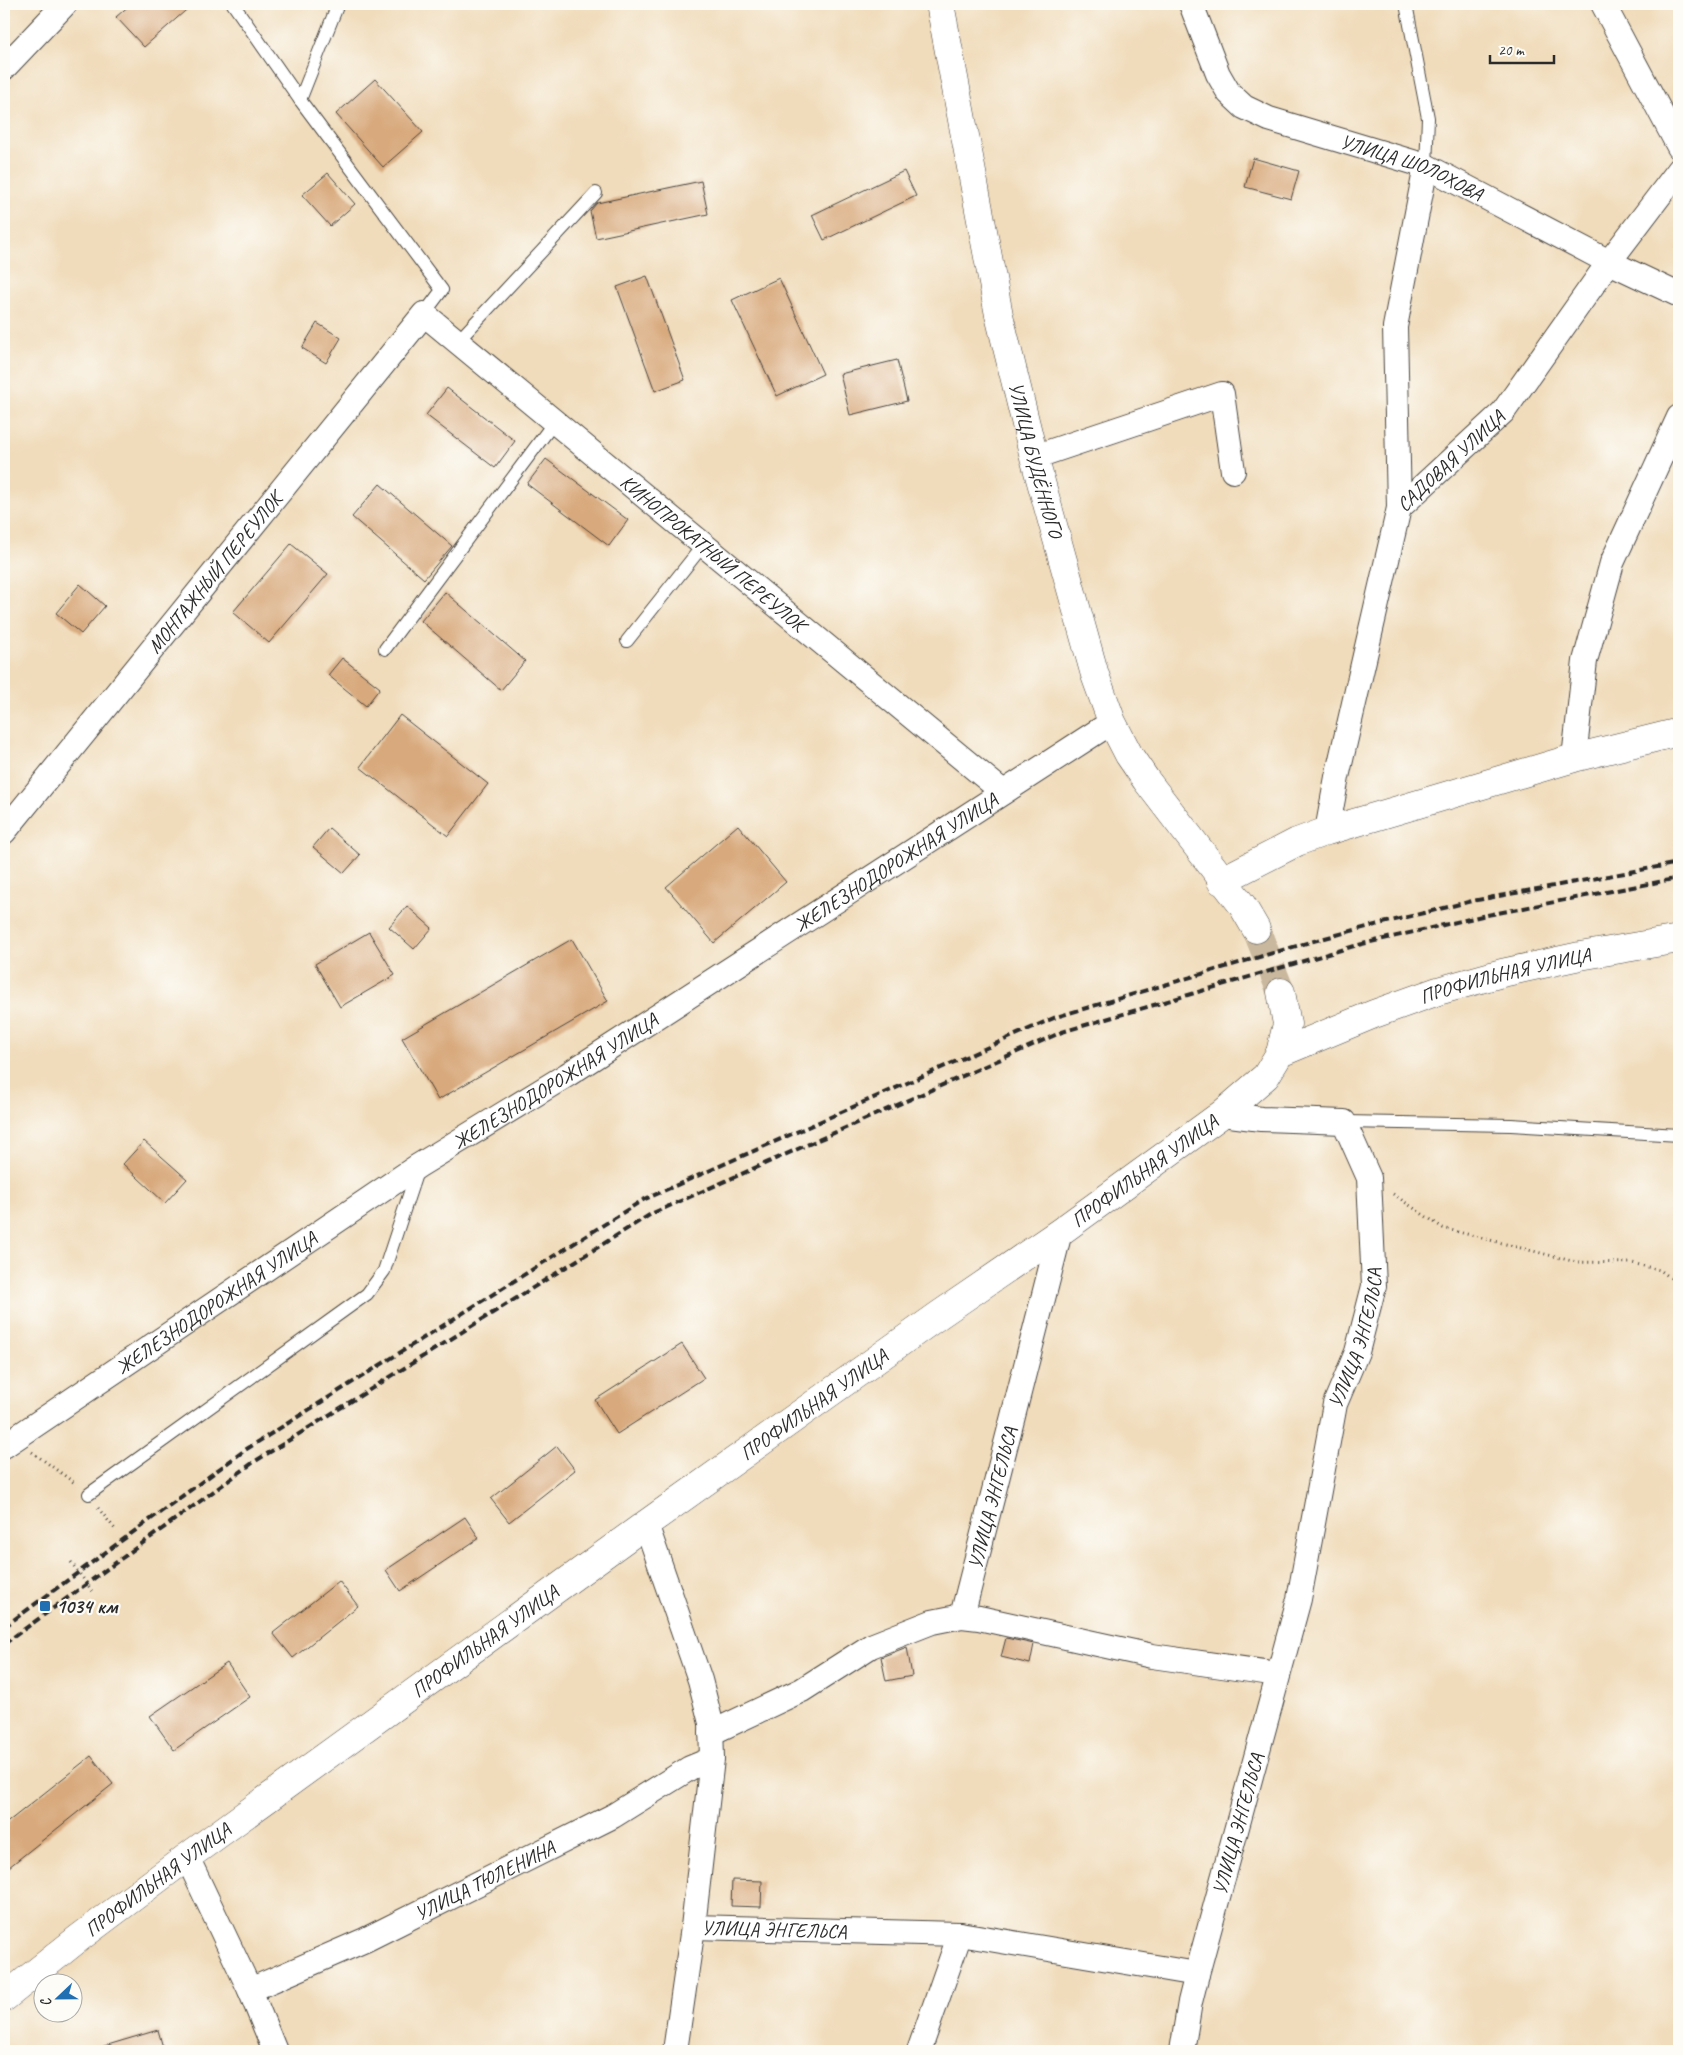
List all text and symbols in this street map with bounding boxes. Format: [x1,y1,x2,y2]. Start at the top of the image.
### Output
scale bar [1490,32,1554,64]
text: 20 m [1498,41,1525,60]
street label: УЛИЦА ШОЛОХОВА [1337,129,1488,207]
street label: УЛИЦА БУДЁННОГО [1004,380,1069,542]
street label: САДОВАЯ УЛИЦА [1391,404,1510,516]
street label: КИНОПРОКАТНЫЙ ПЕРЕУЛОК [615,469,814,639]
street label: МОНТАЖНЫЙ ПЕРЕУЛОК [142,484,290,658]
street label: ЖЕЛЕЗНОДОРОЖНАЯ УЛИЦА [789,787,1003,937]
street label: ПРОФИЛЬНАЯ УЛИЦА [1416,942,1593,1009]
street label: ЖЕЛЕЗНОДОРОЖНАЯ УЛИЦА [448,1007,663,1155]
street label: ПРОФИЛЬНАЯ УЛИЦА [1066,1108,1223,1232]
street label: ЖЕЛЕЗНОДОРОЖНАЯ УЛИЦА [111,1225,322,1379]
street label: УЛИЦА ЭНГЕЛЬСА [1322,1267,1387,1412]
street label: ПРОФИЛЬНАЯ УЛИЦА [735,1343,893,1466]
street label: УЛИЦА ЭНГЕЛЬСА [962,1423,1022,1571]
street label: ПРОФИЛЬНАЯ УЛИЦА [406,1579,564,1703]
place label: 1034 км [56,1594,119,1619]
marker: 1034 км [38,1599,52,1613]
street label: УЛИЦА ЭНГЕЛЬСА [1207,1750,1269,1897]
street label: ПРОФИЛЬНАЯ УЛИЦА [80,1817,236,1942]
street label: УЛИЦА ТЮЛЕНИНА [410,1834,560,1926]
street label: УЛИЦА ЭНГЕЛЬСА [701,1915,848,1944]
north arrow [32,1972,82,2022]
text: С [36,1994,56,2009]

